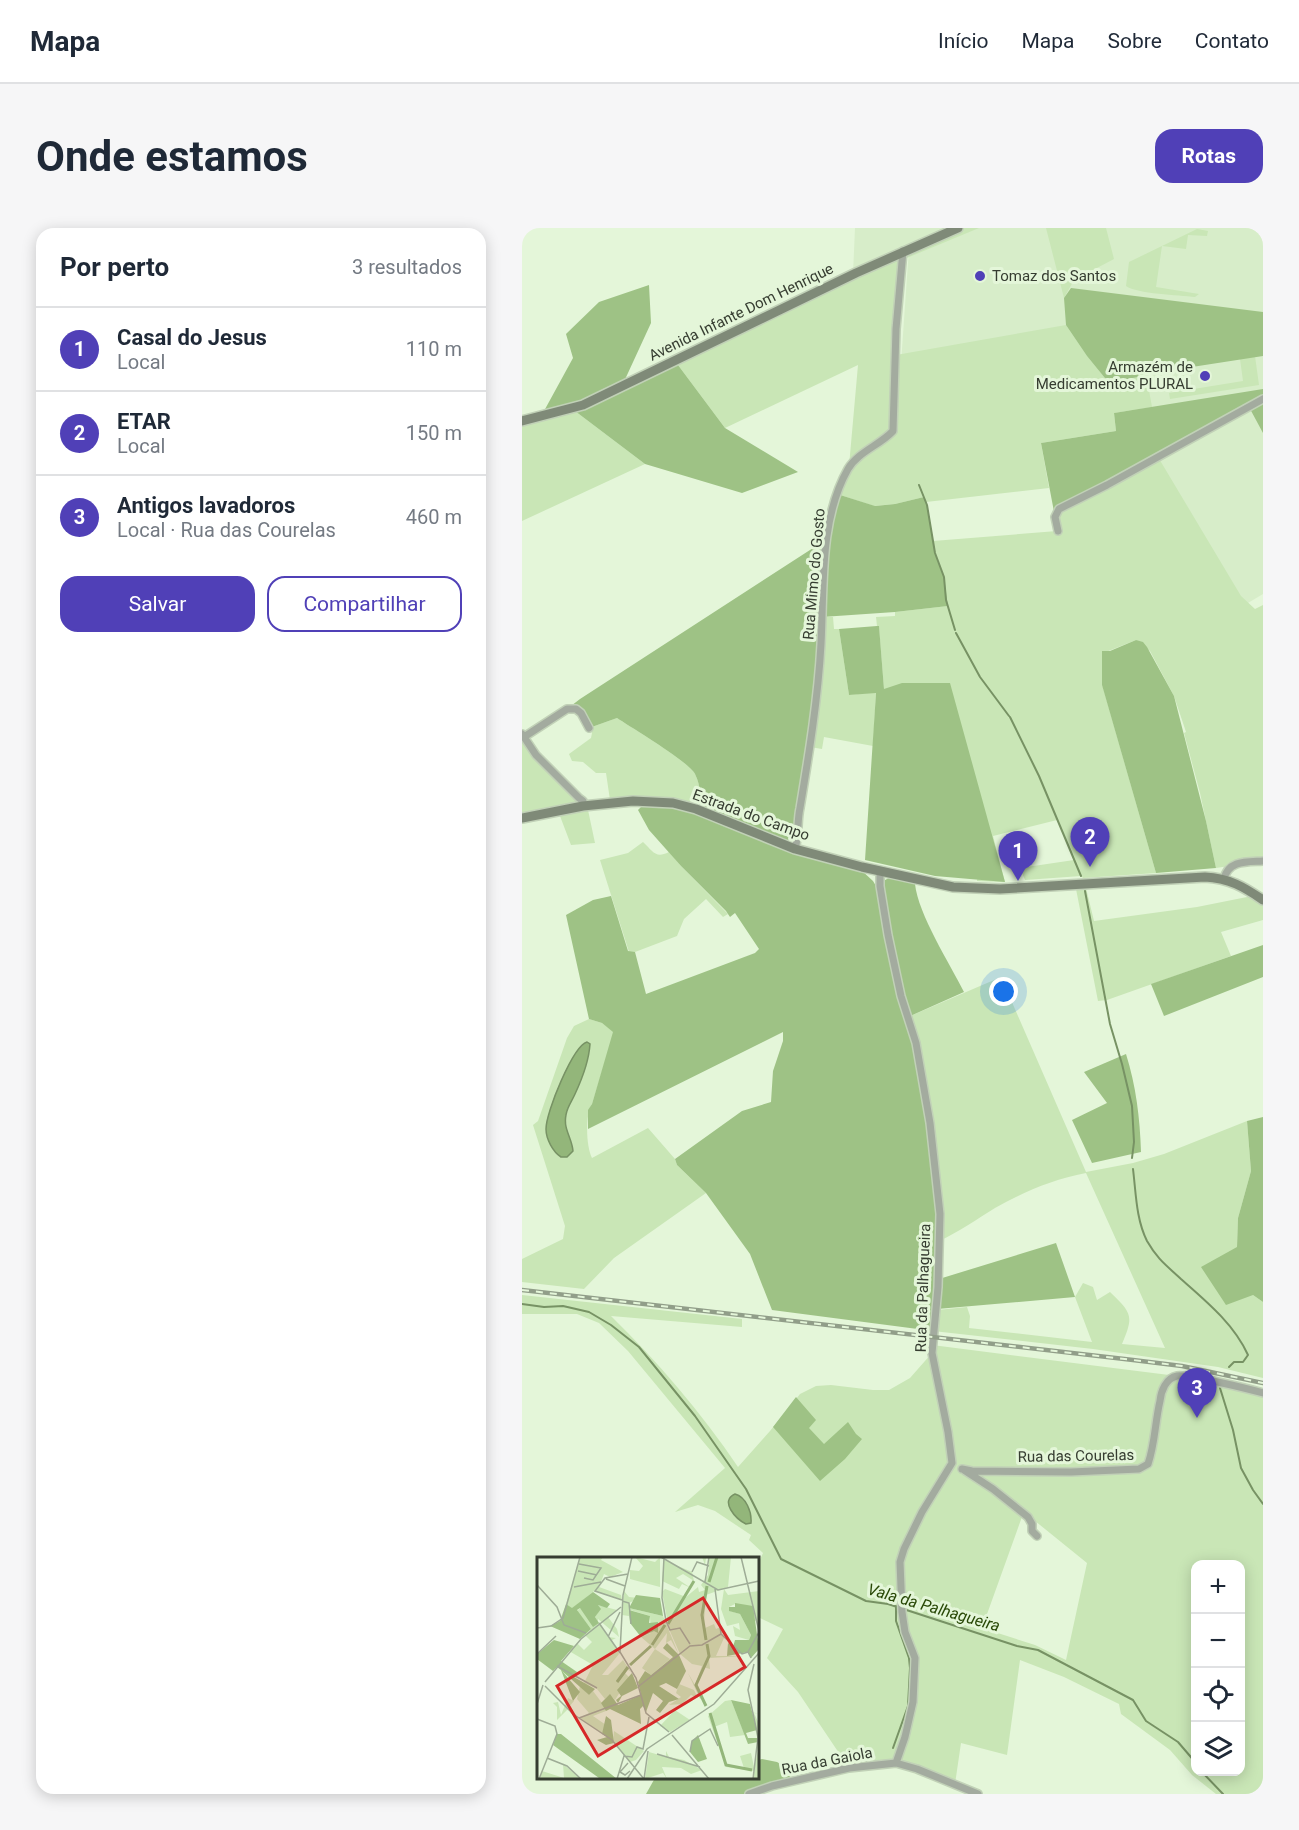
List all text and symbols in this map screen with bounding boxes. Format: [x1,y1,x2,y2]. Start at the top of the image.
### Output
text: Mapa [30,25,100,58]
text: Início [938,29,989,53]
text: Mapa [1022,29,1075,53]
text: Sobre [1108,29,1162,53]
text: Contato [1195,29,1269,53]
button: Rotas [1155,129,1263,183]
text: Onde estamos [36,132,308,181]
text: Por perto [60,252,169,282]
text: 3 resultados [352,255,462,279]
street label: Avenida Infante Dom Henrique [646,259,836,365]
place label: Tomaz dos Santos [992,267,1116,285]
marker: Tomaz dos Santos [973,269,987,283]
text: Casal do Jesus [117,325,267,350]
text: 1 [74,337,85,361]
text: 110 m [406,337,462,361]
text: Local [117,350,165,374]
place label: Armazém de Medicamentos PLURAL [1036,358,1193,393]
marker: Armazém de Medicamentos PLURAL [1198,369,1212,383]
text: ETAR [117,409,171,434]
text: 2 [74,421,85,445]
text: 150 m [406,421,462,445]
text: Local [117,434,165,458]
text: Antigos lavadoros [117,493,295,518]
text: 3 [74,505,85,529]
text: 460 m [406,505,462,529]
street label: Rua Mimo do Gosto [799,507,829,641]
text: Local · Rua das Courelas [117,518,336,542]
button: Salvar [60,576,255,632]
button: Compartilhar [267,576,462,632]
street label: Estrada do Campo [690,785,812,845]
pin: 2 [1070,818,1110,867]
pin: 1 [998,832,1038,881]
your location [989,977,1018,1006]
street label: Rua da Palhagueira [912,1223,934,1353]
pin: 3 [1178,1368,1216,1418]
street label: Rua das Courelas [1018,1446,1134,1466]
inset map [537,1557,759,1779]
map controls [1191,1560,1245,1776]
button: + [1191,1560,1245,1614]
water label: Vala da Palhagueira [865,1579,1002,1635]
button: − [1191,1614,1245,1668]
button: locate [1191,1668,1245,1722]
button: layers [1191,1722,1245,1776]
street label: Rua da Gaiola [780,1743,874,1779]

